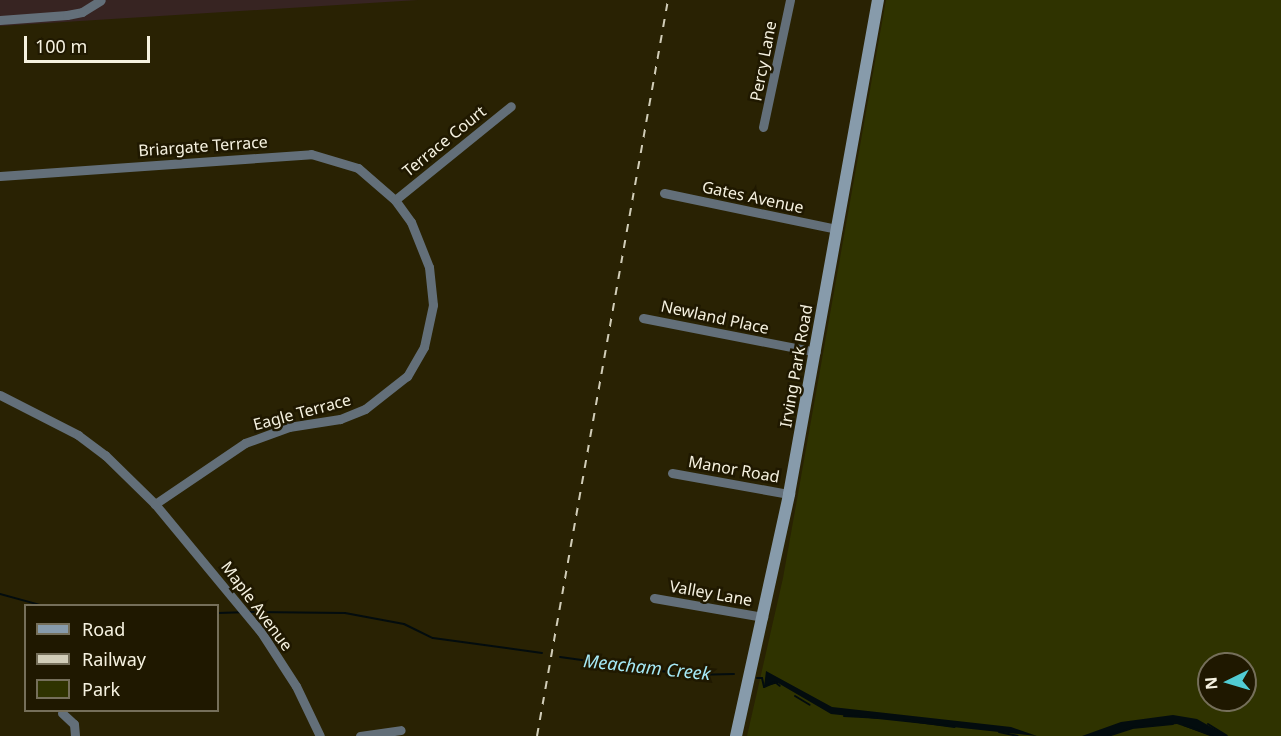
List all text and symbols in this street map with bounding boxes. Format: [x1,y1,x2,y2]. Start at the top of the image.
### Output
street label: Percy Lane [746,19,780,103]
scale bar [27,24,153,62]
text: 100 m [35,34,87,58]
street label: Terrace Court [398,102,490,180]
street label: Briargate Terrace [138,132,268,160]
street label: Gates Avenue [700,177,806,217]
street label: Newland Place [659,296,771,338]
street label: Irving Park Road [776,303,816,429]
street label: Eagle Terrace [251,390,353,434]
street label: Manor Road [687,452,781,486]
street label: Maple Avenue [217,558,297,654]
street label: Valley Lane [668,576,754,610]
legend [24,604,219,712]
text: Road [82,617,125,641]
text: Railway [82,647,146,671]
water label: Meacham Creek [582,650,712,684]
north arrow [1197,652,1257,712]
text: N [1200,676,1223,691]
text: Park [82,677,120,701]

